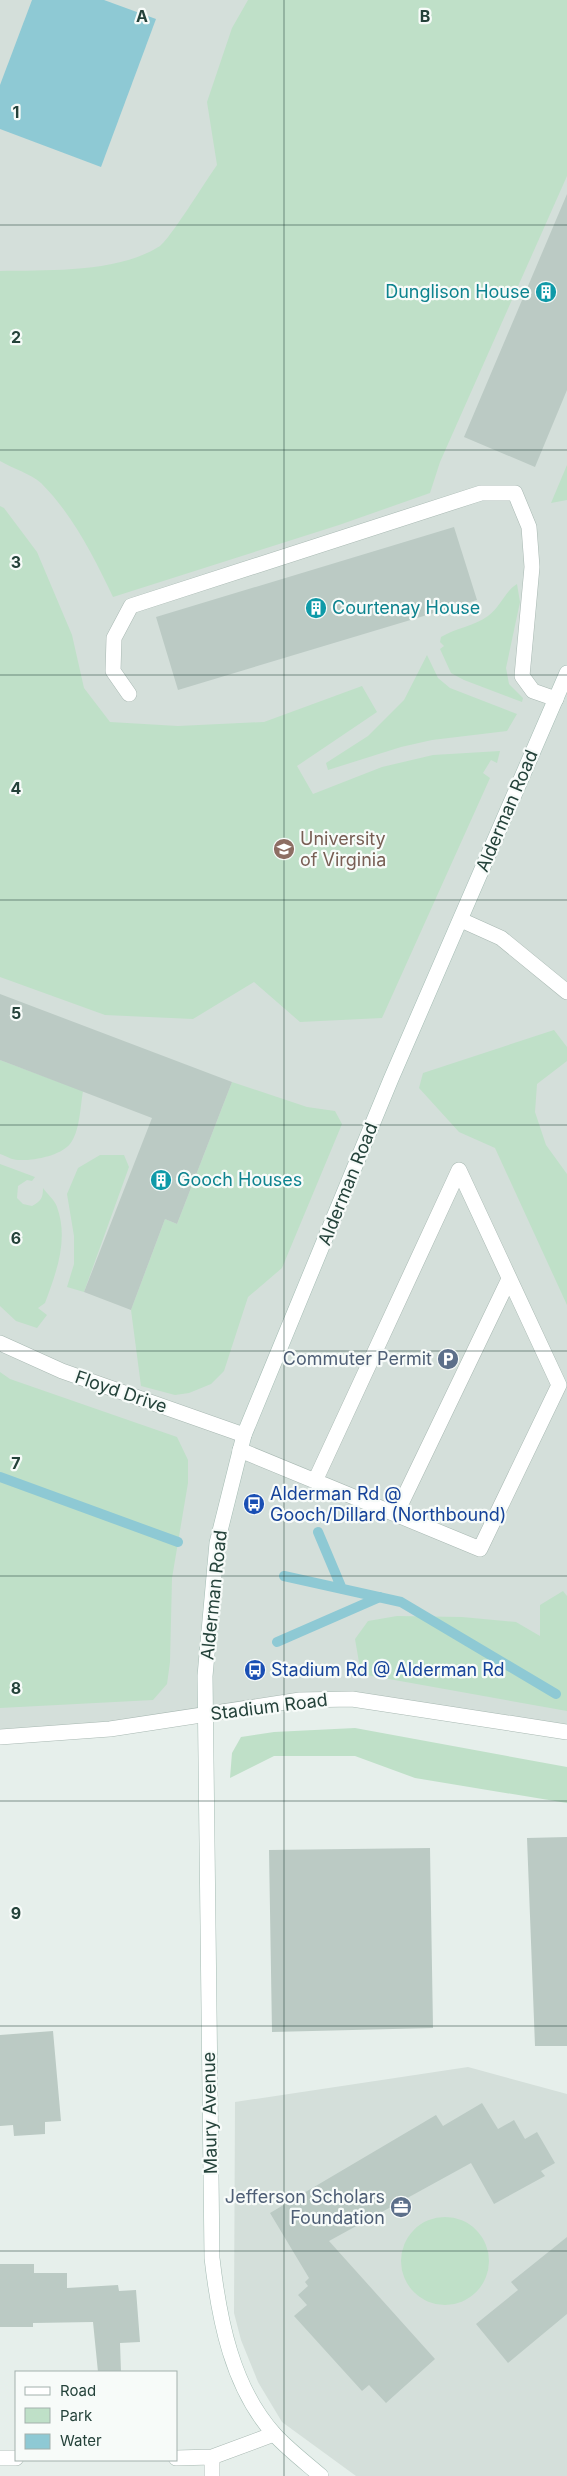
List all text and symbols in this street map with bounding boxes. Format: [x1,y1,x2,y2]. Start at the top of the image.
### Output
text: A [136,6,148,26]
text: B [420,6,430,26]
text: 1 [13,102,19,122]
building icon: Dunglison House [534,280,558,304]
place label: Dunglison House [385,281,530,302]
text: 2 [11,327,21,347]
text: 3 [11,552,21,572]
building icon: Courtenay House [304,596,328,620]
place label: Courtenay House [332,597,480,618]
street label: Alderman Road [471,747,542,875]
text: 4 [11,778,22,798]
place label: University of Virginia [300,828,386,870]
school or university icon: University of Virginia [272,837,296,861]
text: 5 [11,1003,21,1023]
street label: Alderman Road [313,1119,382,1248]
building icon: Gooch Houses [149,1168,173,1192]
place label: Gooch Houses [177,1169,302,1190]
text: 6 [11,1228,21,1248]
parking icon: Commuter Permit [436,1347,460,1371]
place label: Commuter Permit [283,1348,432,1369]
street label: Floyd Drive [72,1366,170,1417]
text: 7 [11,1453,21,1473]
place label: Alderman Rd @ Gooch/Dillard (Northbound) [270,1483,506,1525]
bus stop icon: Alderman Rd @ Gooch/Dillard (Northbound) [242,1492,266,1516]
street label: Alderman Road [196,1529,231,1661]
bus stop icon: Stadium Rd @ Alderman Rd [243,1658,267,1682]
place label: Stadium Rd @ Alderman Rd [271,1659,505,1680]
text: 8 [11,1678,21,1698]
street label: Stadium Road [209,1689,329,1724]
text: 9 [11,1903,21,1923]
street label: Maury Avenue [198,2052,221,2174]
place label: Jefferson Scholars Foundation [225,2186,385,2228]
office icon: Jefferson Scholars Foundation [389,2195,413,2219]
legend [15,2371,178,2461]
text: Road [60,2381,96,2400]
text: Park [60,2406,93,2425]
text: Water [60,2431,102,2450]

